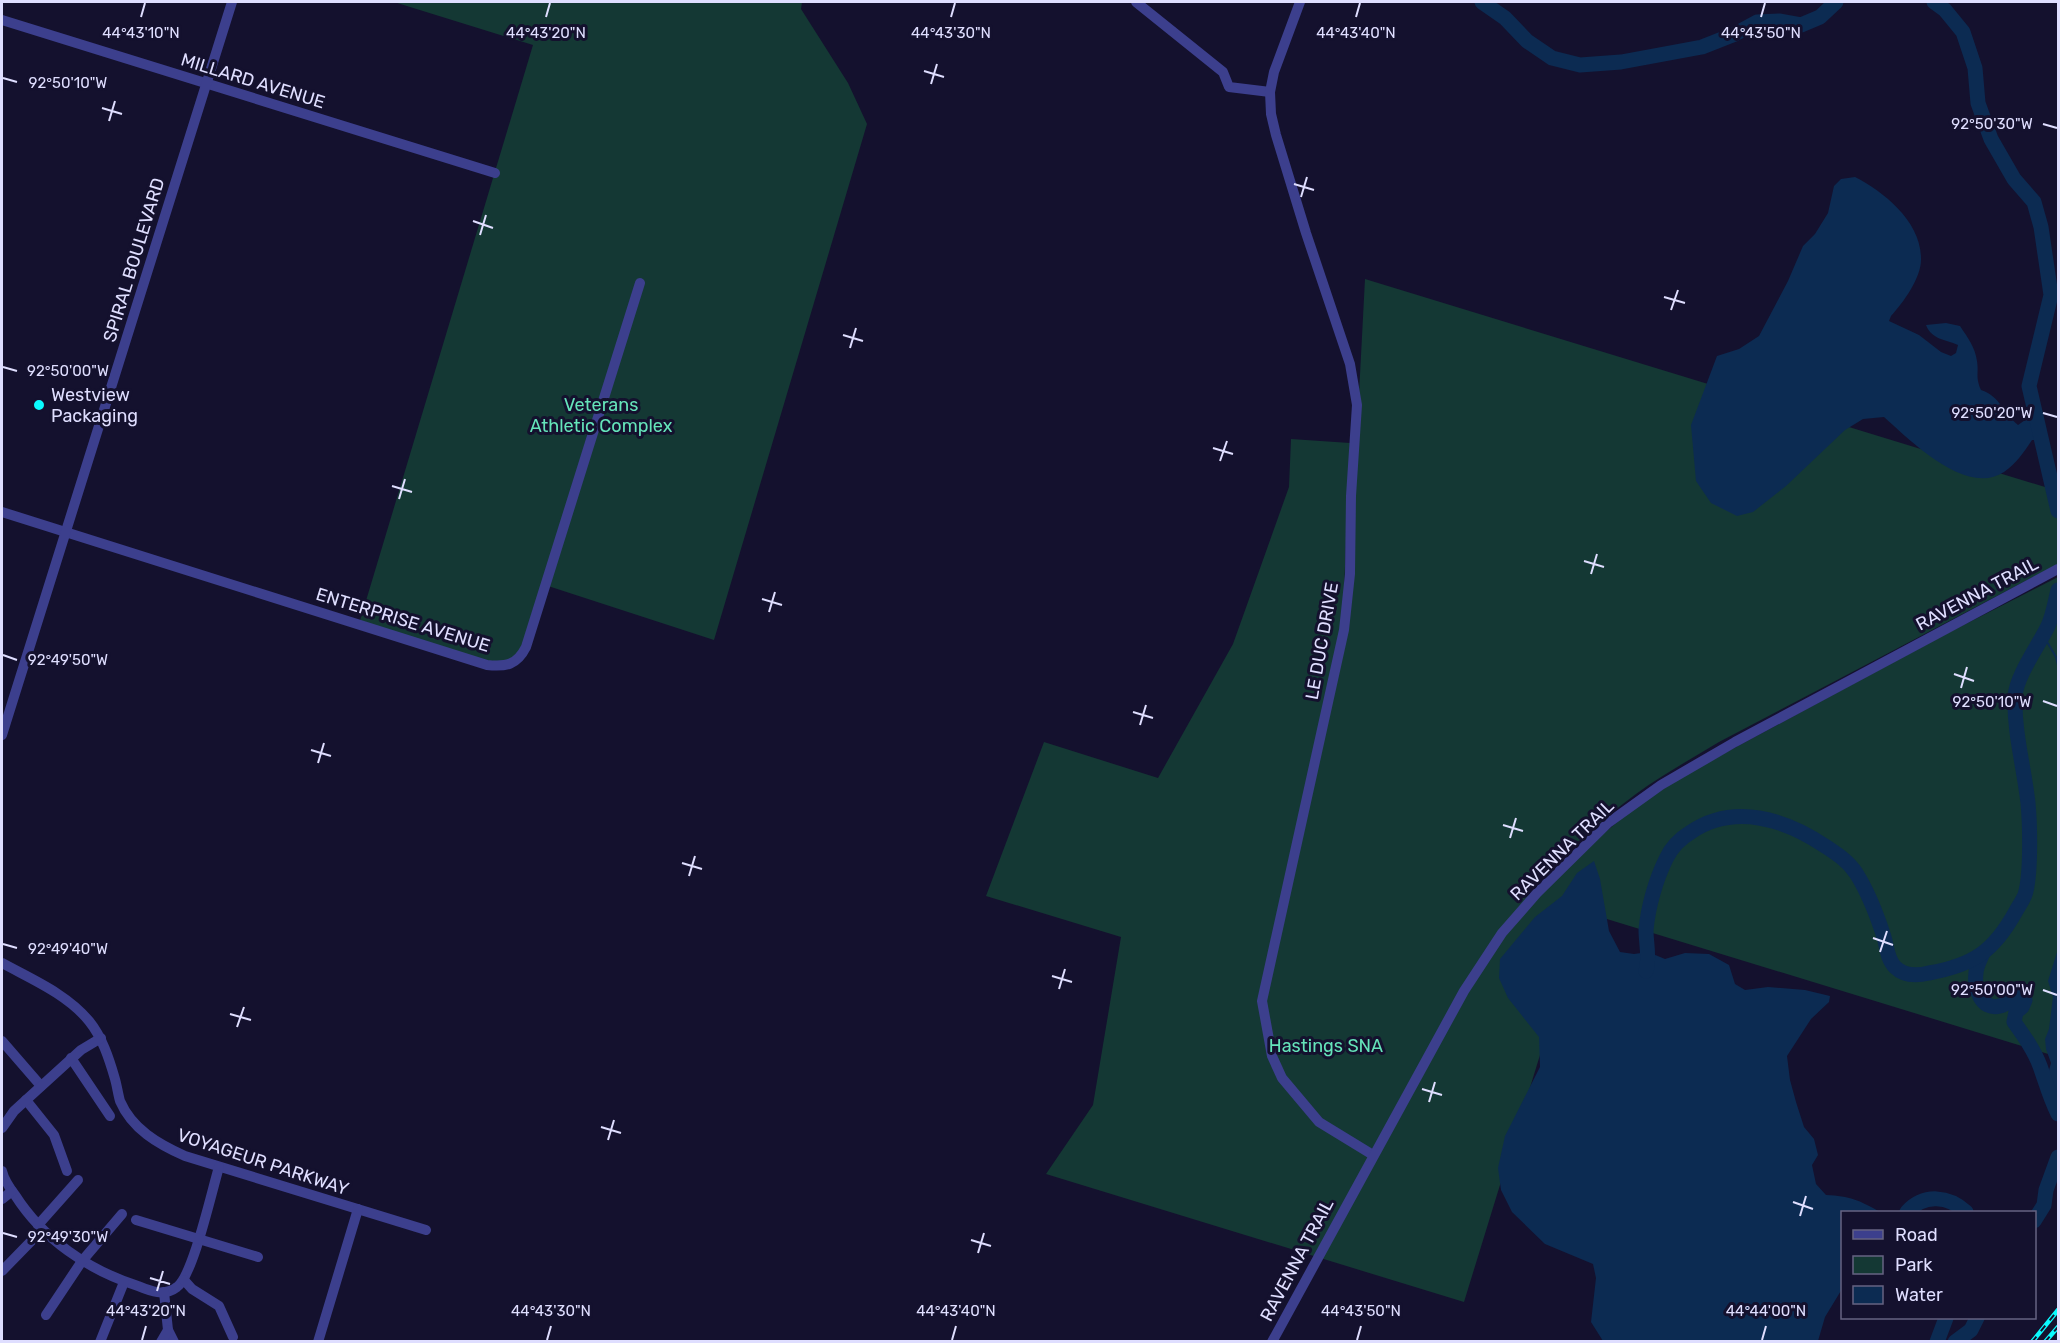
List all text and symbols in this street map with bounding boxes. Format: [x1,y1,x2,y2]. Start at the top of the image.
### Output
text: 44°43'10"N [102,24,180,42]
text: 44°43'20"N [506,24,586,42]
text: 44°43'30"N [911,24,991,42]
text: 44°43'40"N [1316,24,1396,42]
text: 44°43'50"N [1721,24,1801,42]
street label: MILLARD AVENUE [178,49,328,113]
text: 92°50'10"W [29,74,107,92]
text: 92°50'30"W [1951,115,2033,133]
street label: SPIRAL BOULEVARD [99,175,169,345]
text: 92°50'00"W [27,362,109,380]
place label: Westview Packaging [51,384,138,427]
park label: Veterans Athletic Complex [530,394,673,437]
marker: Westview Packaging [32,398,46,412]
text: 92°50'20"W [1951,404,2033,422]
street label: RAVENNA TRAIL [1912,552,2042,636]
street label: LE DUC DRIVE [1301,581,1343,701]
street label: ENTERPRISE AVENUE [313,583,493,657]
text: 92°49'50"W [28,651,108,669]
text: 92°50'10"W [1953,693,2031,711]
street label: RAVENNA TRAIL [1506,795,1618,905]
text: 92°49'40"W [28,940,108,958]
text: 92°50'00"W [1951,981,2033,999]
park label: Hastings SNA [1269,1035,1383,1057]
street label: VOYAGEUR PARKWAY [174,1124,352,1200]
street label: RAVENNA TRAIL [1255,1195,1339,1325]
legend [1841,1211,2036,1319]
text: Road [1895,1224,1938,1246]
text: 92°49'30"W [28,1228,108,1246]
text: Park [1895,1254,1933,1276]
text: Water [1895,1284,1943,1306]
text: 44°43'20"N [106,1302,186,1320]
text: 44°43'30"N [511,1302,591,1320]
text: 44°43'40"N [916,1302,996,1320]
text: 44°43'50"N [1321,1302,1401,1320]
text: 44°44'00"N [1726,1302,1806,1320]

